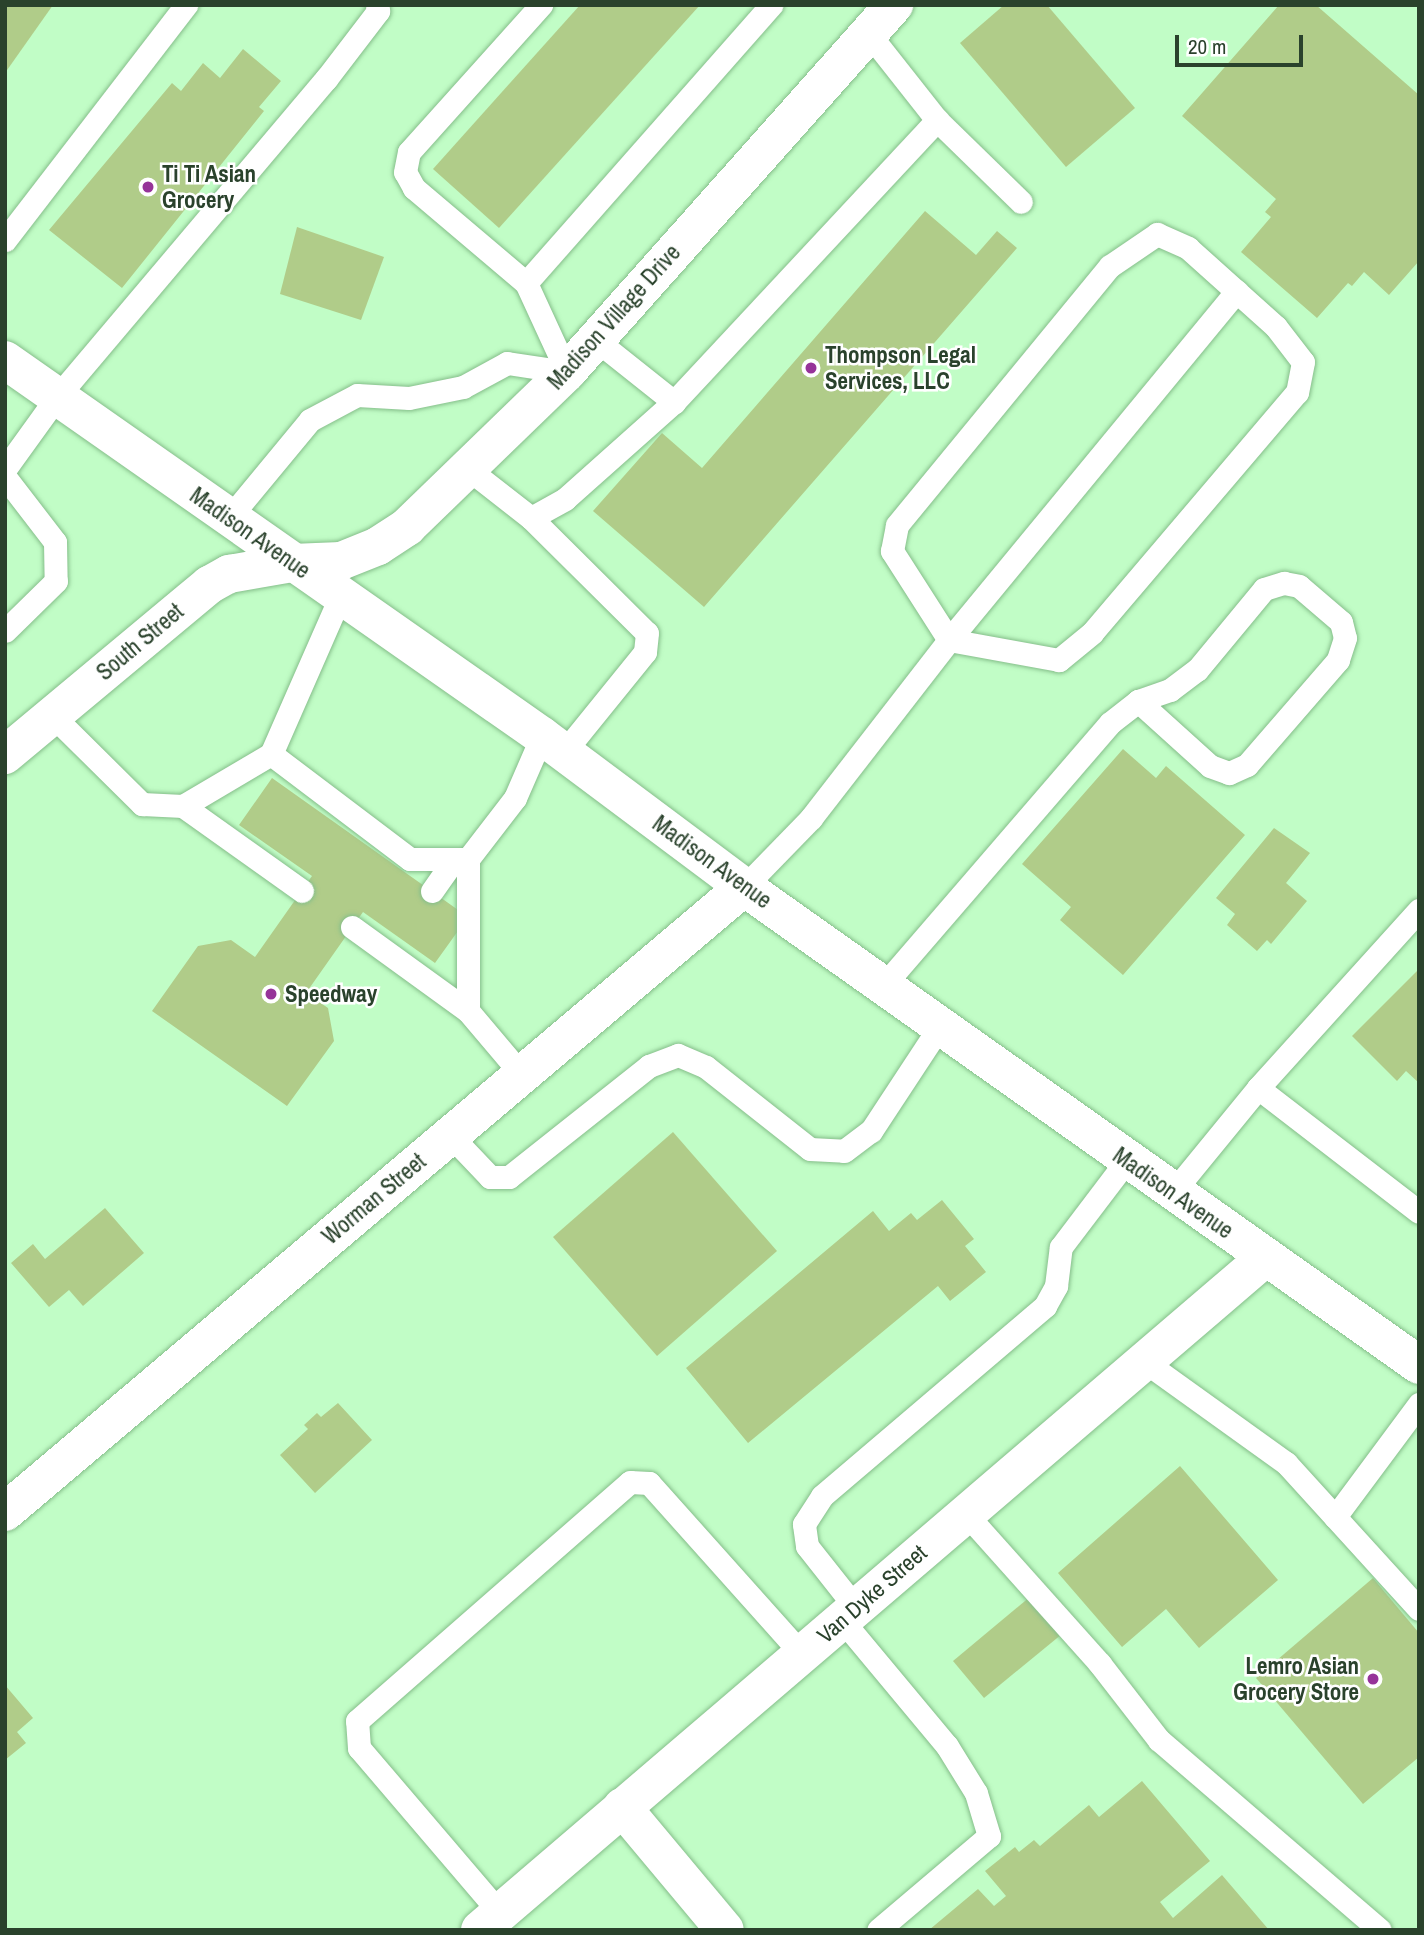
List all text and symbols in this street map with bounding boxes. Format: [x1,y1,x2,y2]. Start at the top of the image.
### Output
scale bar [1179,21,1307,65]
text: 20 m [1188,32,1226,61]
place label: Ti Ti Asian Grocery [162,160,257,214]
marker: Ti Ti Asian Grocery [140,179,156,195]
street label: Madison Village Drive [542,239,686,395]
place label: Thompson Legal Services, LLC [825,341,976,395]
marker: Thompson Legal Services, LLC [803,360,819,376]
street label: Madison Avenue [184,481,316,585]
street label: South Street [91,598,189,686]
street label: Madison Avenue [647,809,777,915]
place label: Speedway [285,980,377,1008]
marker: Speedway [263,986,279,1002]
street label: Madison Avenue [1107,1141,1239,1245]
street label: Worman Street [317,1148,431,1250]
street label: Van Dyke Street [812,1539,932,1649]
place label: Lemro Asian Grocery Store [1233,1652,1359,1706]
marker: Lemro Asian Grocery Store [1365,1671,1381,1687]

